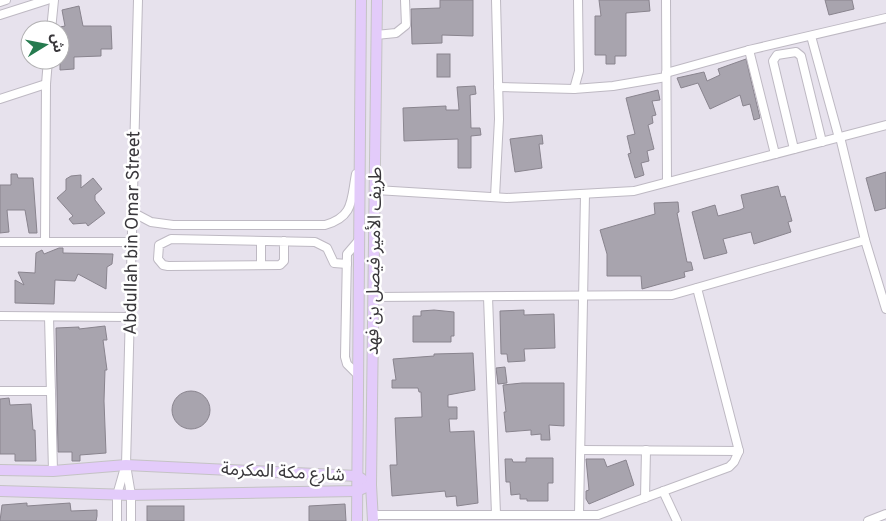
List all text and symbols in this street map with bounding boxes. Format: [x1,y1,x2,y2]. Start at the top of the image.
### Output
north arrow [20,20,70,70]
text: ش [46,32,66,54]
street label: Abdullah bin Omar Street [120,131,146,335]
street label: طريف الأمير فيصل بن فهد [362,167,388,355]
street label: شارع مكة المكرمة [220,458,346,489]

